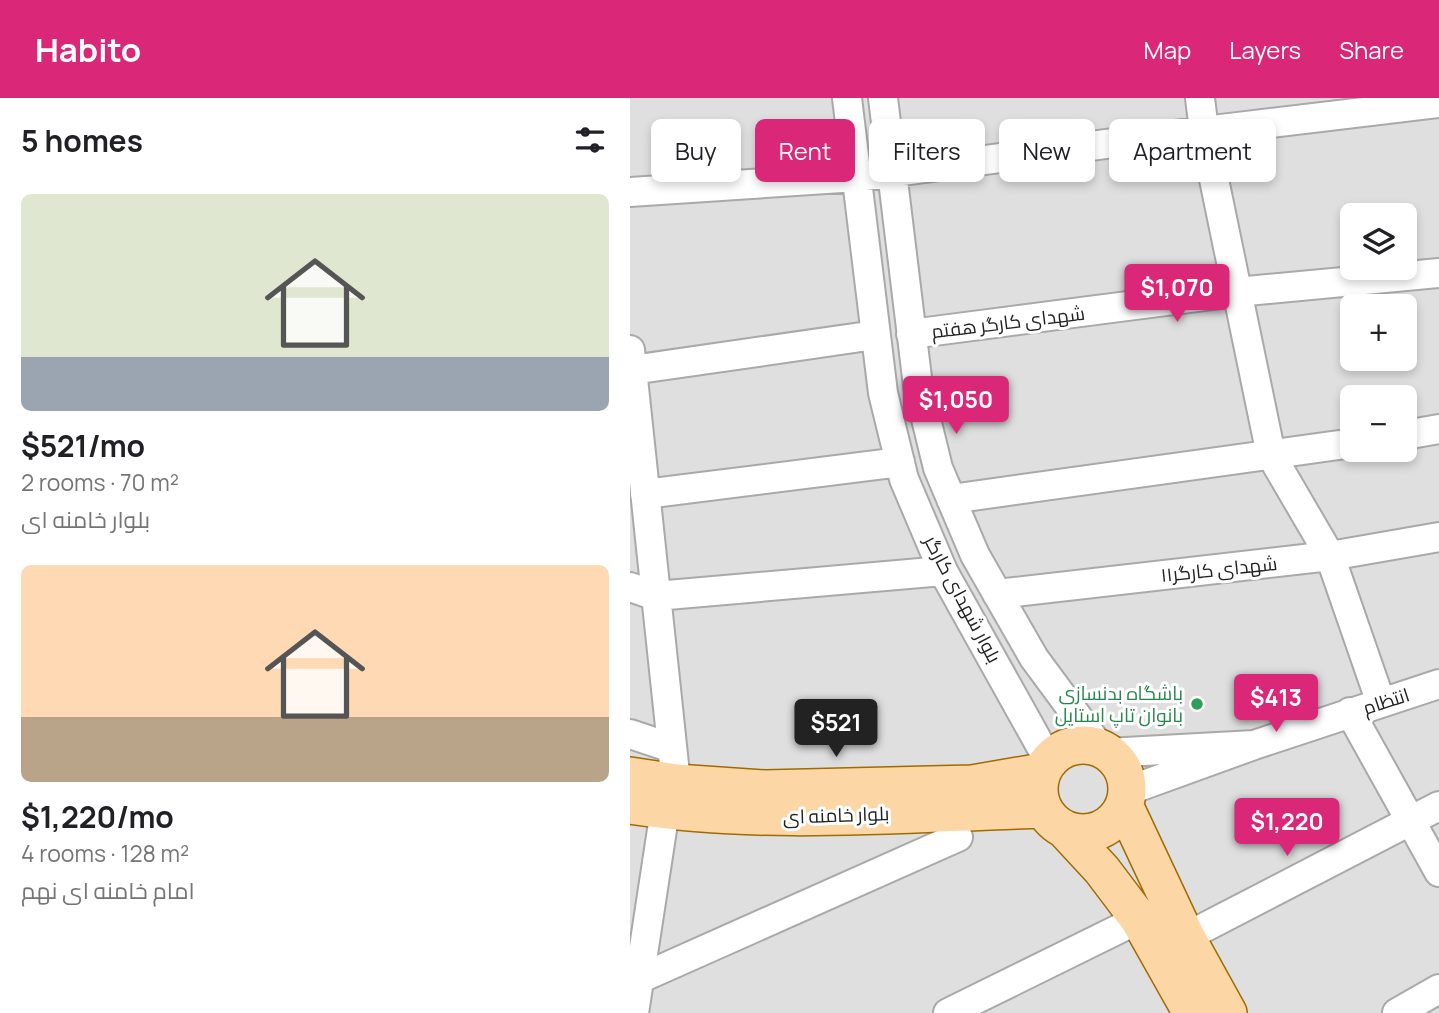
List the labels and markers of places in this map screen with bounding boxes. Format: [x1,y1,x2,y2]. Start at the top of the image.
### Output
pin: $1,070 [1120,264,1234,324]
pin: $1,050 [899,376,1013,436]
pin: $413 [1235,674,1317,734]
place label: باشگاه بدنسازی بانوان تاپ استایل [1055,680,1183,728]
marker: باشگاه بدنسازی بانوان تاپ استایل [1189,696,1205,712]
pin: $521 [795,700,877,759]
pin: $1,220 [1230,798,1344,858]

